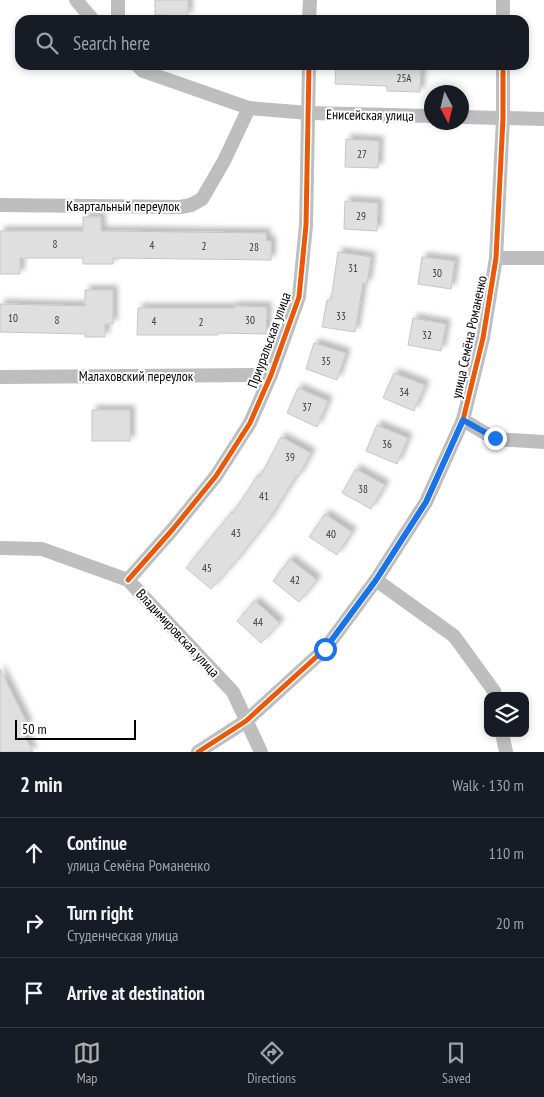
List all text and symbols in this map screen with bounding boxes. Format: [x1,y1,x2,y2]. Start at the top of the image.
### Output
search box [15,15,529,70]
icon: search [33,29,61,57]
text: Search here [73,31,150,55]
house number: 25А [396,71,412,85]
north arrow [424,85,469,130]
street label: Енисейская улица [326,105,414,125]
house number: 27 [357,147,367,161]
street label: Квартальный переулок [66,197,180,215]
house number: 29 [356,209,366,223]
house number: 8 [53,237,58,251]
house number: 4 [150,238,155,252]
house number: 2 [202,239,207,253]
house number: 28 [249,240,259,254]
house number: 31 [348,261,358,275]
house number: 30 [432,266,442,280]
street label: улица Семёна Романенко [447,274,491,400]
street label: Приуральская улица [243,290,295,390]
house number: 33 [336,309,346,323]
house number: 10 [8,311,18,325]
house number: 8 [55,313,60,327]
house number: 30 [245,313,255,327]
house number: 4 [152,314,157,328]
house number: 2 [199,315,204,329]
house number: 32 [422,328,432,342]
house number: 35 [321,354,331,368]
street label: Малаховский переулок [79,367,194,385]
house number: 34 [399,385,409,399]
house number: 37 [302,400,312,414]
route end [484,427,507,450]
house number: 36 [382,437,392,451]
house number: 39 [285,450,295,464]
house number: 38 [358,482,368,496]
house number: 41 [259,489,269,503]
house number: 43 [231,526,241,540]
house number: 40 [326,527,336,541]
house number: 45 [202,561,212,575]
house number: 42 [290,573,300,587]
street label: Владимировская улица [132,585,224,681]
house number: 44 [253,615,263,629]
route start [314,638,337,661]
map controls [484,692,529,737]
button: layers [484,692,529,737]
scale bar [15,717,136,740]
text: 50 m [22,720,47,738]
text: 2 min [20,771,62,798]
text: Walk · 130 m [452,775,524,795]
text: Continue [67,831,127,855]
icon: ahead [20,839,48,867]
text: 110 m [489,843,524,863]
text: улица Семёна Романенко [67,855,210,875]
text: Turn right [67,901,133,925]
icon: right [20,909,48,937]
text: 20 m [496,913,524,933]
text: Студенческая улица [67,925,178,945]
icon: arrive [20,979,48,1007]
text: Arrive at destination [67,981,205,1005]
tab: Map [73,1039,101,1087]
tab: Directions [247,1039,296,1087]
tab: Saved [442,1039,471,1087]

